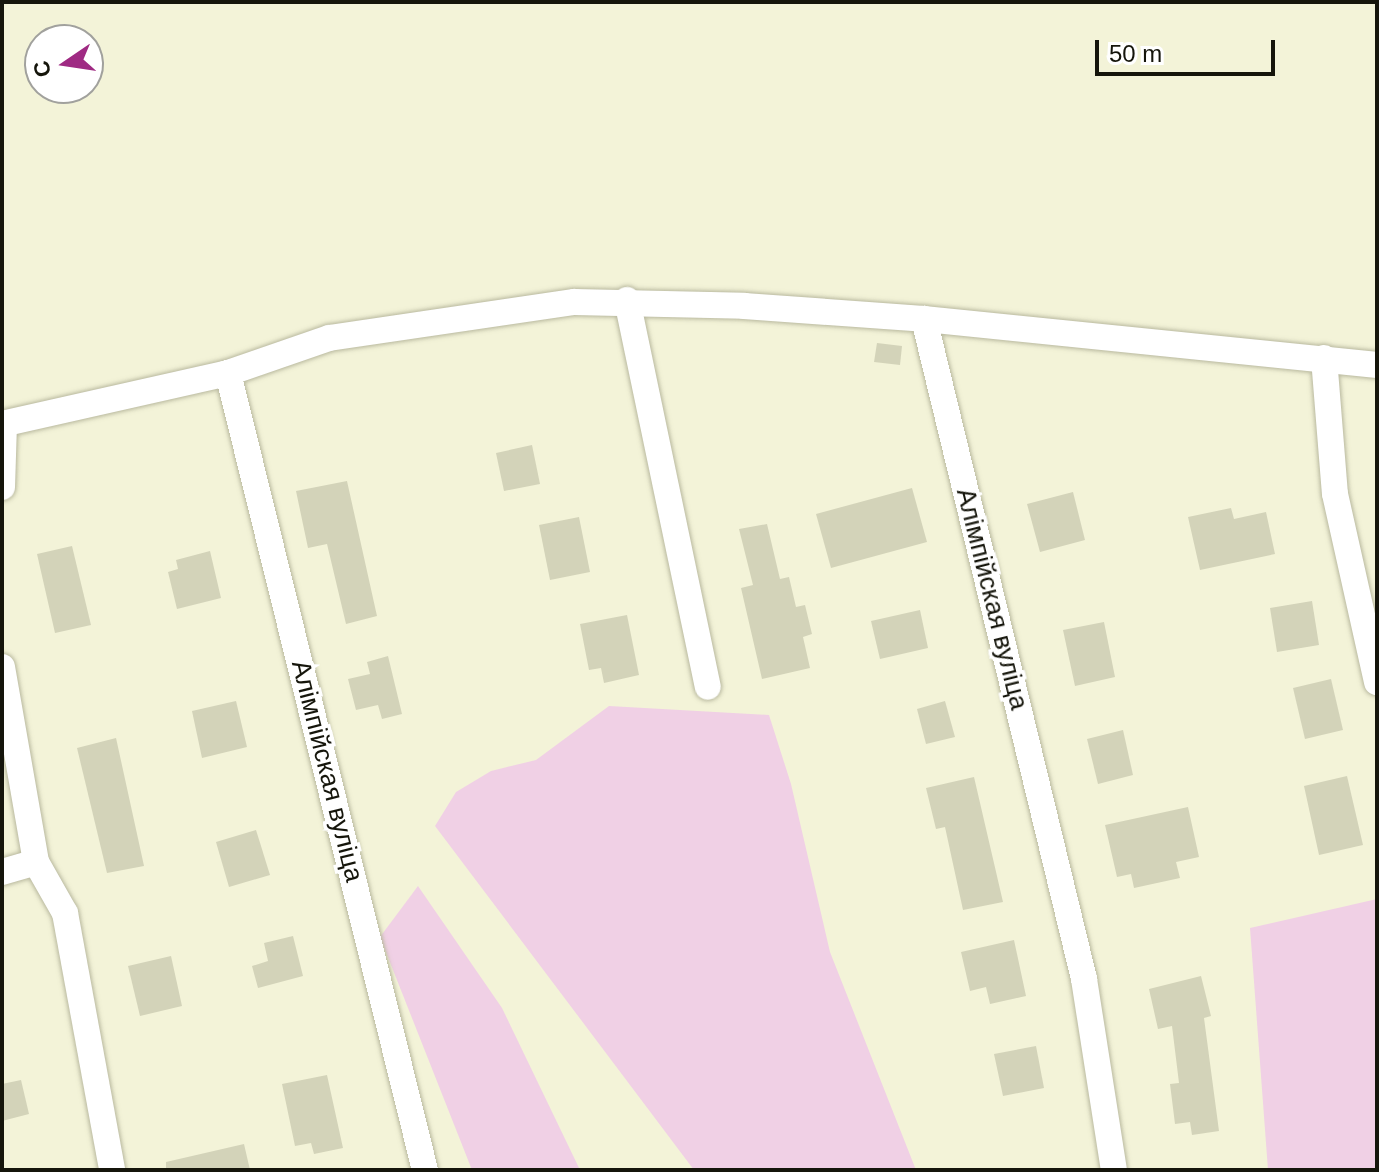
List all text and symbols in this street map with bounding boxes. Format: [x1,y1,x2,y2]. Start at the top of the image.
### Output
north arrow [24,24,104,104]
scale bar [1099,24,1279,74]
text: 50 m [1109,40,1162,67]
text: С [28,59,56,80]
street label: Алімпійская вуліца [949,485,1035,713]
street label: Алімпійская вуліца [284,657,370,885]

